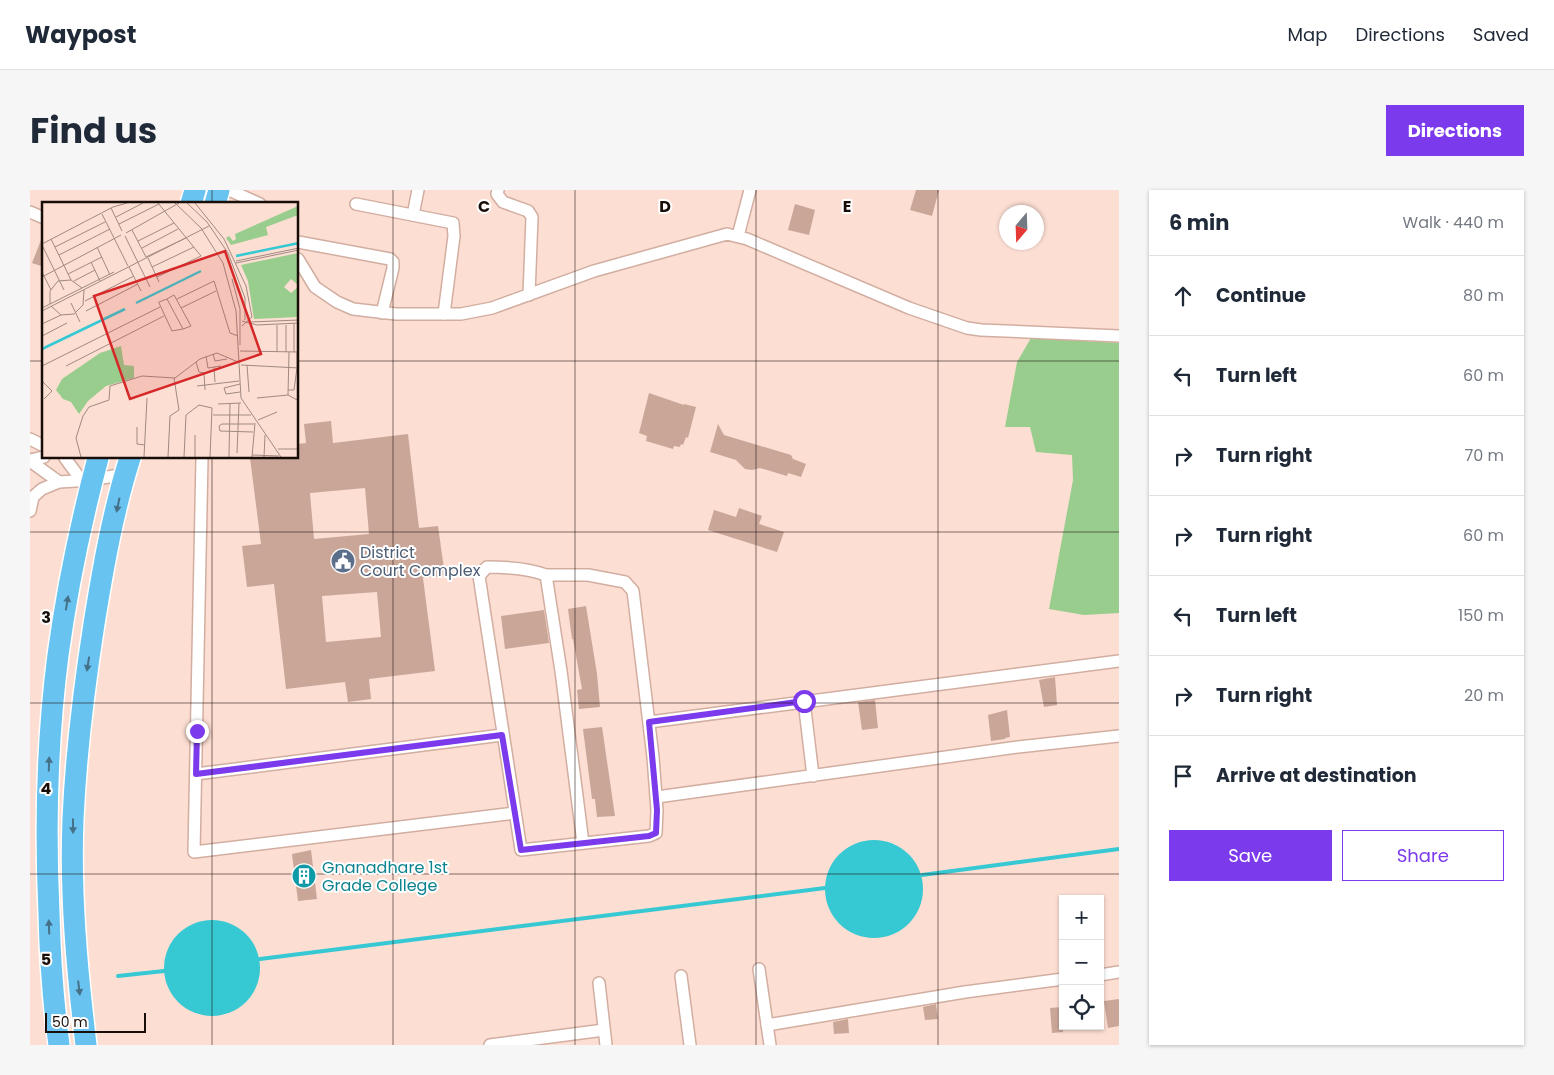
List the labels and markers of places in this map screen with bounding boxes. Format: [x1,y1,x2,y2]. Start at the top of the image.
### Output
place label: District Court Complex [360,541,481,582]
public building icon: District Court Complex [330,548,356,574]
place label: Gnanadhare 1st Grade College [322,856,448,897]
building icon: Gnanadhare 1st Grade College [291,863,317,889]

